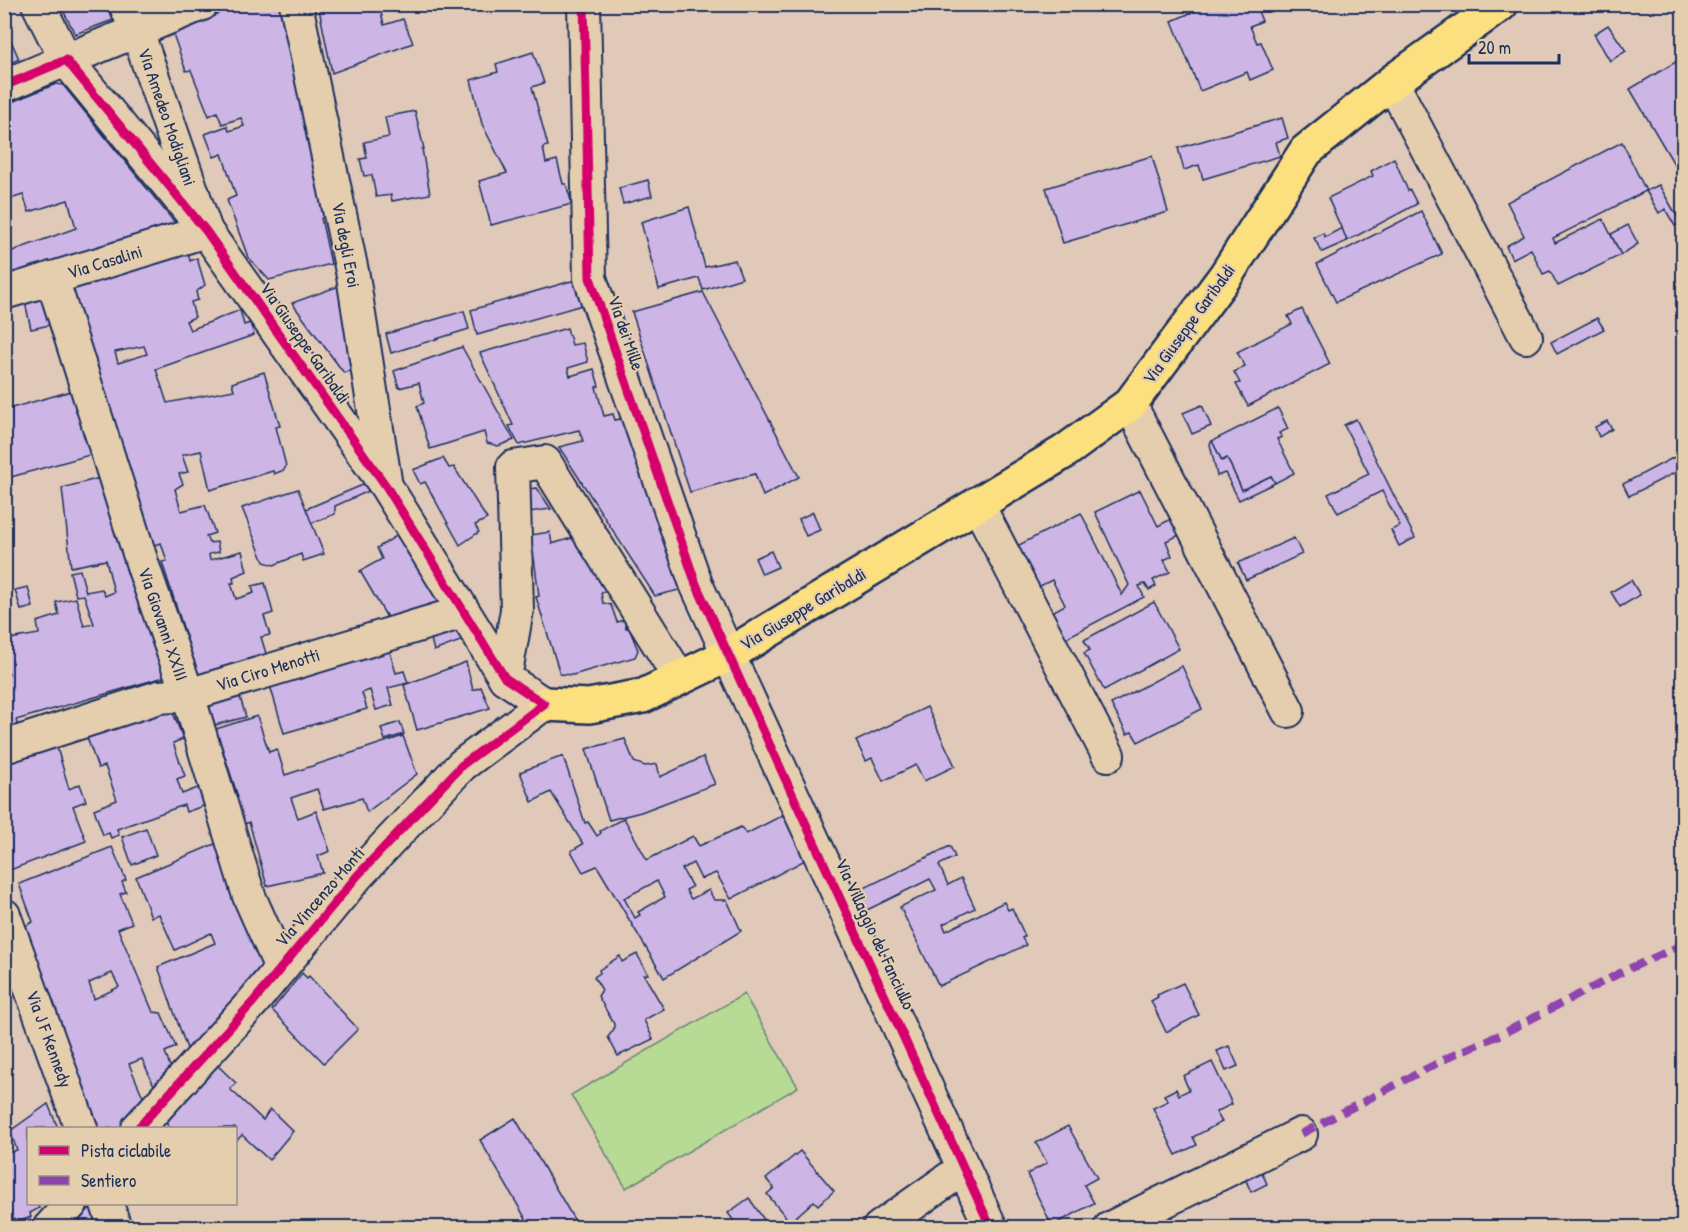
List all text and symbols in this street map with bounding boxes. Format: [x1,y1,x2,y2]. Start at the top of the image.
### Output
scale bar [1469,27,1559,65]
text: 20 m [1478,35,1511,60]
street label: Via Amedeo Modigliani [132,45,203,189]
street label: Via degli Eroi [326,200,367,290]
street label: Via Casalini [64,238,145,285]
street label: Via Giuseppe Garibaldi [1136,259,1241,389]
street label: Via Giuseppe Garibaldi [254,277,357,408]
street label: Via dei Mille [602,292,651,373]
street label: Via Giuseppe Garibaldi [735,561,870,656]
street label: Via Giovanni XXIII [132,564,195,684]
street label: Via Ciro Menotti [213,642,323,697]
street label: Via Vincenzo Monti [269,841,370,952]
street label: Via Villaggio del Fanciullo [829,854,921,1013]
street label: Via J F Kennedy [20,987,79,1091]
legend [27,1127,237,1205]
text: Pista ciclabile [81,1138,171,1163]
text: Sentiero [81,1168,136,1193]

